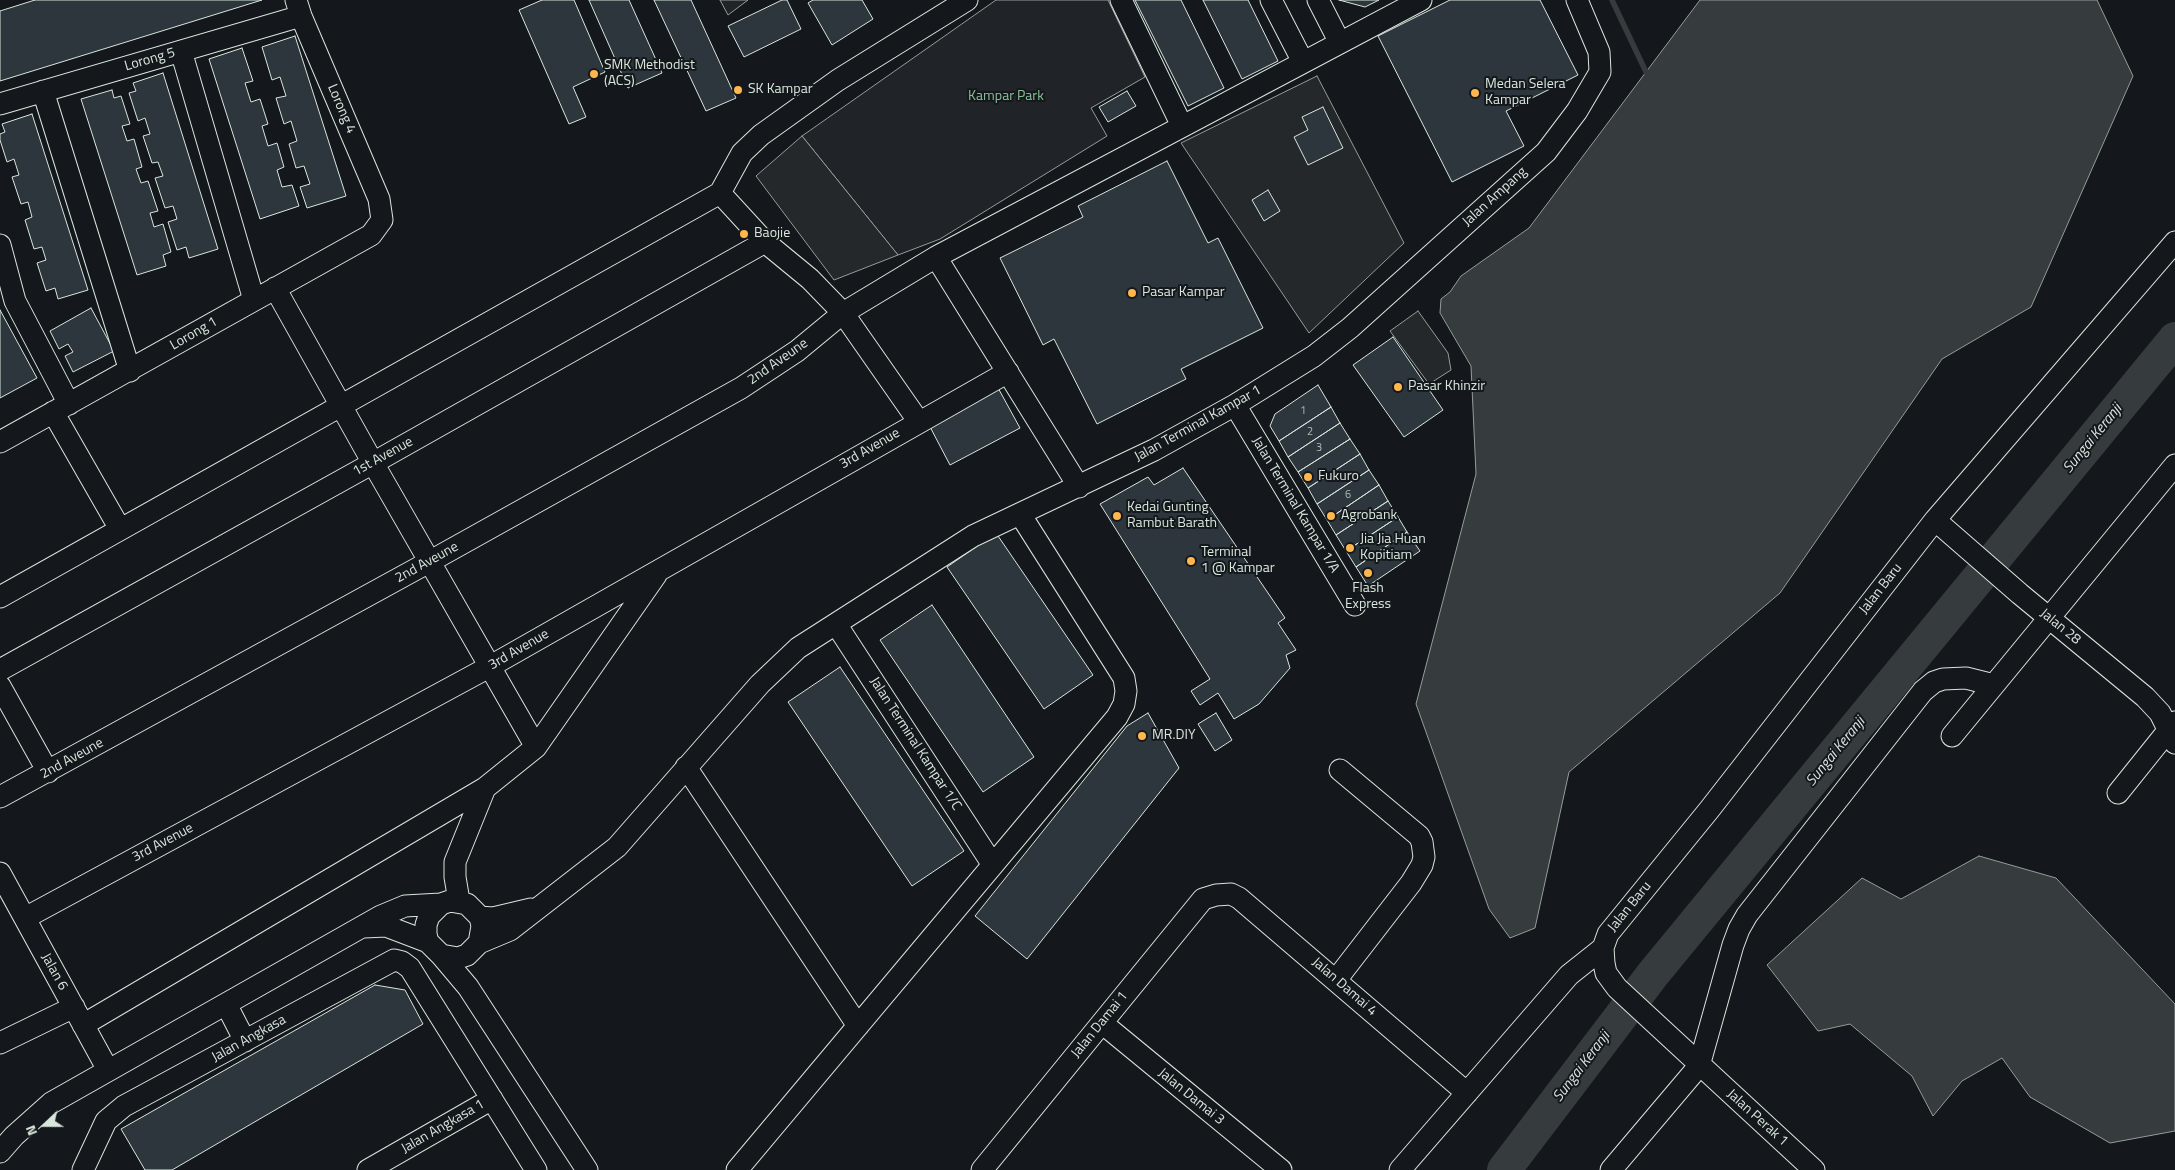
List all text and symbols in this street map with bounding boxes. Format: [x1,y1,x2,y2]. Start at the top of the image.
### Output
street label: Lorong 5 [123,45,177,75]
place label: SMK Methodist (ACS) [604,58,695,90]
marker: SMK Methodist (ACS) [588,68,600,80]
place label: Medan Selera Kampar [1485,77,1566,110]
street label: Lorong 4 [323,82,359,136]
place label: SK Kampar [748,82,813,98]
marker: SK Kampar [732,84,744,96]
marker: Medan Selera Kampar [1469,87,1481,99]
park label: Kampar Park [968,89,1044,105]
street label: Jalan Ampang [1459,164,1531,230]
place label: Baojie [754,226,790,242]
marker: Baojie [738,228,750,240]
place label: Pasar Kampar [1142,285,1225,301]
marker: Pasar Kampar [1126,287,1138,299]
street label: Lorong 1 [167,314,221,354]
street label: 2nd Aveune [745,335,811,389]
place label: Pasar Khinzir [1408,379,1485,395]
marker: Pasar Khinzir [1392,381,1404,393]
street label: Jalan Terminal Kampar 1 [1132,382,1264,466]
water label: Sungai Keranji [2060,401,2126,477]
house number: 1 [1300,404,1306,418]
street label: 3rd Avenue [837,425,903,473]
house number: 2 [1307,425,1313,439]
street label: 1st Avenue [350,434,416,480]
street label: Jalan Terminal Kampar 1/A [1248,434,1342,576]
house number: 3 [1316,441,1322,455]
place label: Fukuro [1318,469,1359,485]
marker: Fukuro [1302,471,1314,483]
house number: 6 [1345,488,1351,502]
place label: Kedai Gunting Rambut Barath [1127,500,1217,532]
place label: Agrobank [1341,508,1397,524]
marker: Kedai Gunting Rambut Barath [1111,510,1123,522]
marker: Agrobank [1325,510,1337,522]
place label: Jia Jia Huan Kopitiam [1360,532,1426,564]
street label: 2nd Aveune [392,539,462,587]
marker: Jia Jia Huan Kopitiam [1344,542,1356,554]
place label: Terminal 1 @ Kampar [1201,545,1275,578]
marker: Terminal 1 @ Kampar [1185,555,1197,567]
street label: Jalan Baru [1856,560,1906,618]
marker: Flash Express [1362,567,1374,579]
place label: Flash Express [1345,581,1391,614]
street label: Jalan 28 [2036,605,2084,649]
street label: 3rd Avenue [486,626,552,674]
street label: Jalan Terminal Kampar 1/C [866,674,964,814]
water label: Sungai Keranji [1803,714,1869,790]
place label: MR.DIY [1152,728,1195,744]
marker: MR.DIY [1136,730,1148,742]
street label: 2nd Aveune [37,735,107,783]
street label: 3rd Avenue [130,820,196,866]
street label: Jalan Baru [1605,878,1655,936]
street label: Jalan 6 [37,951,71,993]
street label: Jalan Damai 4 [1308,954,1380,1020]
street label: Jalan Damai 1 [1068,988,1132,1062]
street label: Jalan Angkasa [209,1012,289,1066]
water label: Sungai Keranji [1550,1028,1614,1106]
street label: Jalan Damai 3 [1154,1065,1228,1129]
street label: Jalan Perak 1 [1723,1086,1791,1150]
street label: Jalan Angkasa 1 [398,1096,488,1158]
north arrow [20,1100,70,1150]
text: N [19,1122,42,1139]

